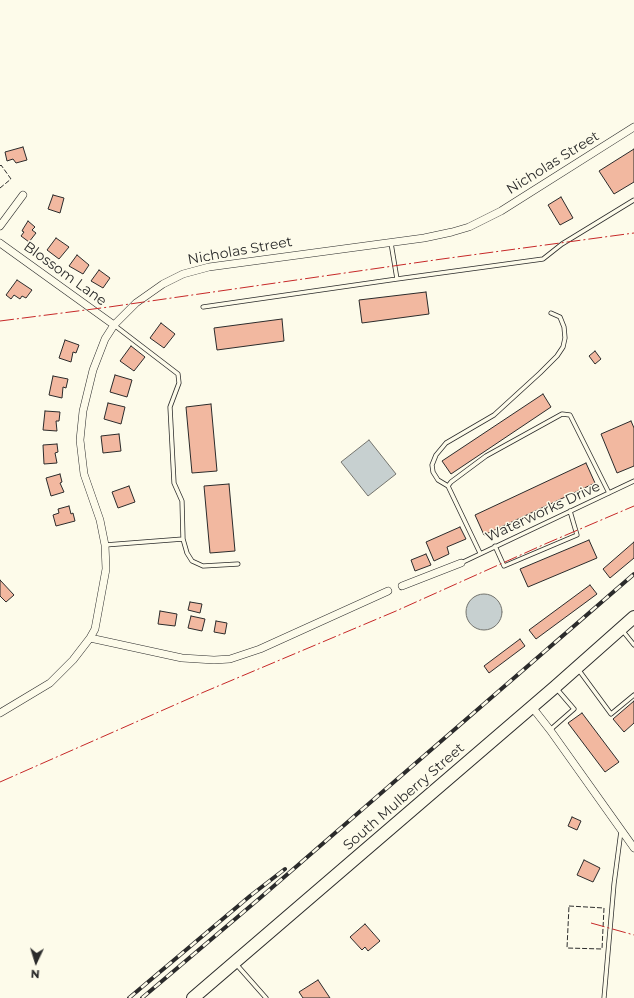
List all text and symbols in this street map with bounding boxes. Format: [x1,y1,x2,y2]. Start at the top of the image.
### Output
street label: Nicholas Street [504,128,602,198]
street label: Nicholas Street [186,234,294,268]
street label: Blossom Lane [20,238,110,310]
street label: Waterworks Drive [483,478,603,546]
street label: South Mulberry Street [340,740,468,854]
north arrow [16,942,56,982]
text: N [30,967,40,981]

